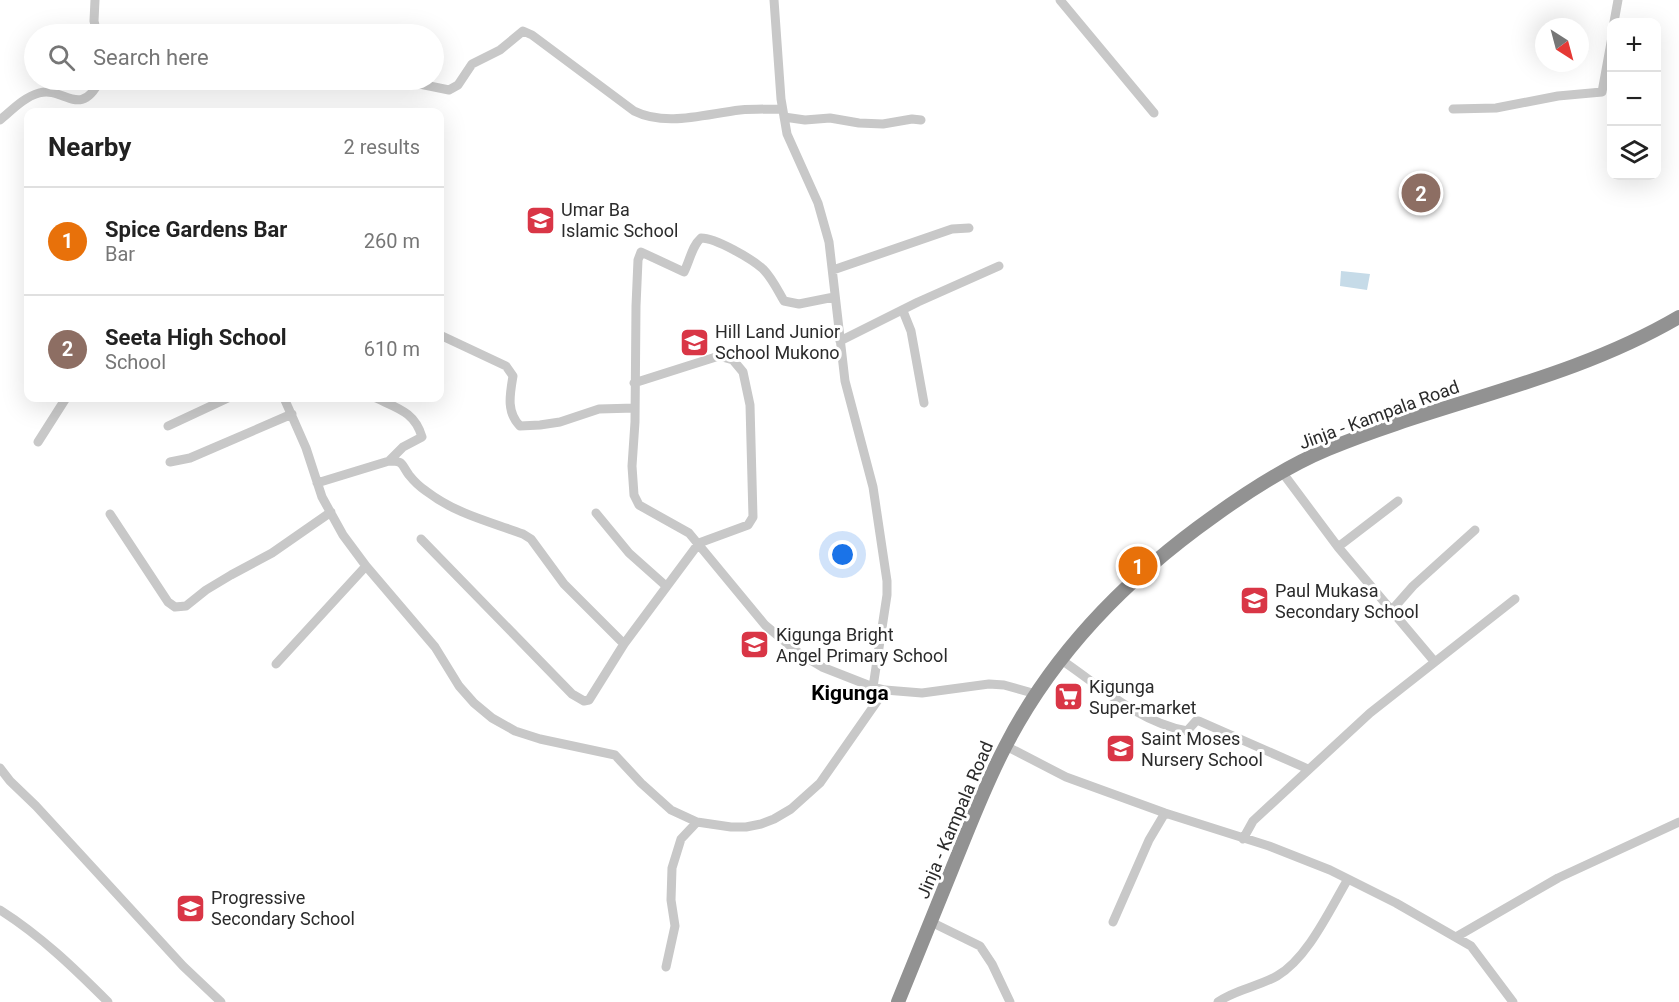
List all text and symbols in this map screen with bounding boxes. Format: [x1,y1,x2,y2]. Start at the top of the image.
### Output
north arrow [1535,18,1589,72]
map controls [1607,18,1661,180]
button: + [1607,18,1661,72]
search box [24,24,444,90]
icon: search [45,41,78,74]
text: Search here [93,45,209,70]
button: − [1607,72,1661,126]
button: layers [1607,126,1661,180]
text: Nearby [48,132,131,162]
text: 2 results [344,135,420,159]
pin: 2 [1402,170,1440,216]
place label: Umar Ba Islamic School [561,199,678,241]
school or university icon: Umar Ba Islamic School [524,204,556,236]
text: Spice Gardens Bar [105,217,287,242]
text: 1 [62,229,73,253]
text: 260 m [364,229,420,253]
text: Bar [105,242,135,266]
place label: Hill Land Junior School Mukono [715,321,840,363]
text: Seeta High School [105,325,287,350]
school or university icon: Hill Land Junior School Mukono [678,326,710,358]
text: 2 [62,337,73,361]
text: 610 m [364,337,420,361]
text: School [105,350,166,374]
street label: Jinja - Kampala Road [1296,376,1462,453]
your location [828,540,857,569]
pin: 1 [1118,544,1158,588]
place label: Paul Mukasa Secondary School [1275,580,1419,622]
school or university icon: Paul Mukasa Secondary School [1238,585,1270,617]
place label: Kigunga Bright Angel Primary School [776,624,948,666]
school or university icon: Kigunga Bright Angel Primary School [739,629,771,661]
place label: Kigunga Super-market [1089,676,1197,718]
district label: Kigunga [811,681,889,705]
supermarket icon: Kigunga Super-market [1052,681,1084,713]
place label: Saint Moses Nursery School [1141,728,1263,770]
school or university icon: Saint Moses Nursery School [1104,733,1136,765]
street label: Jinja - Kampala Road [912,738,997,902]
place label: Progressive Secondary School [211,887,355,929]
school or university icon: Progressive Secondary School [174,892,206,924]

